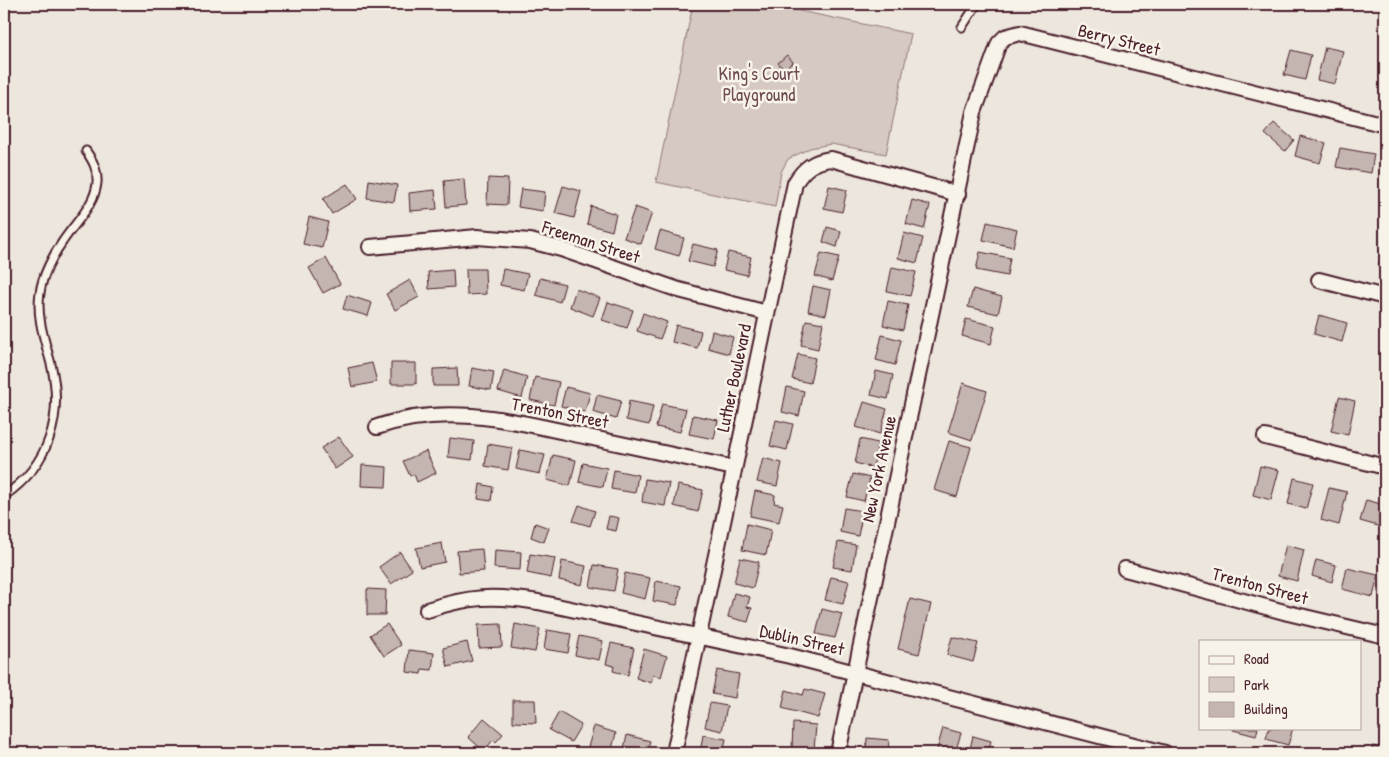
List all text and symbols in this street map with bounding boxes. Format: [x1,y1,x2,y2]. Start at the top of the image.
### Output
street label: Berry Street [1075,17,1164,62]
park label: King's Court Playground [718,61,800,107]
street label: Freeman Street [538,214,644,269]
street label: Luther Boulevard [710,322,757,434]
street label: Trenton Street [509,391,612,434]
street label: New York Avenue [855,413,902,525]
street label: Trenton Street [1209,561,1312,611]
street label: Dublin Street [757,618,848,662]
legend [1199,640,1362,730]
text: Road [1244,648,1269,669]
text: Park [1244,674,1269,695]
text: Building [1244,698,1288,719]

